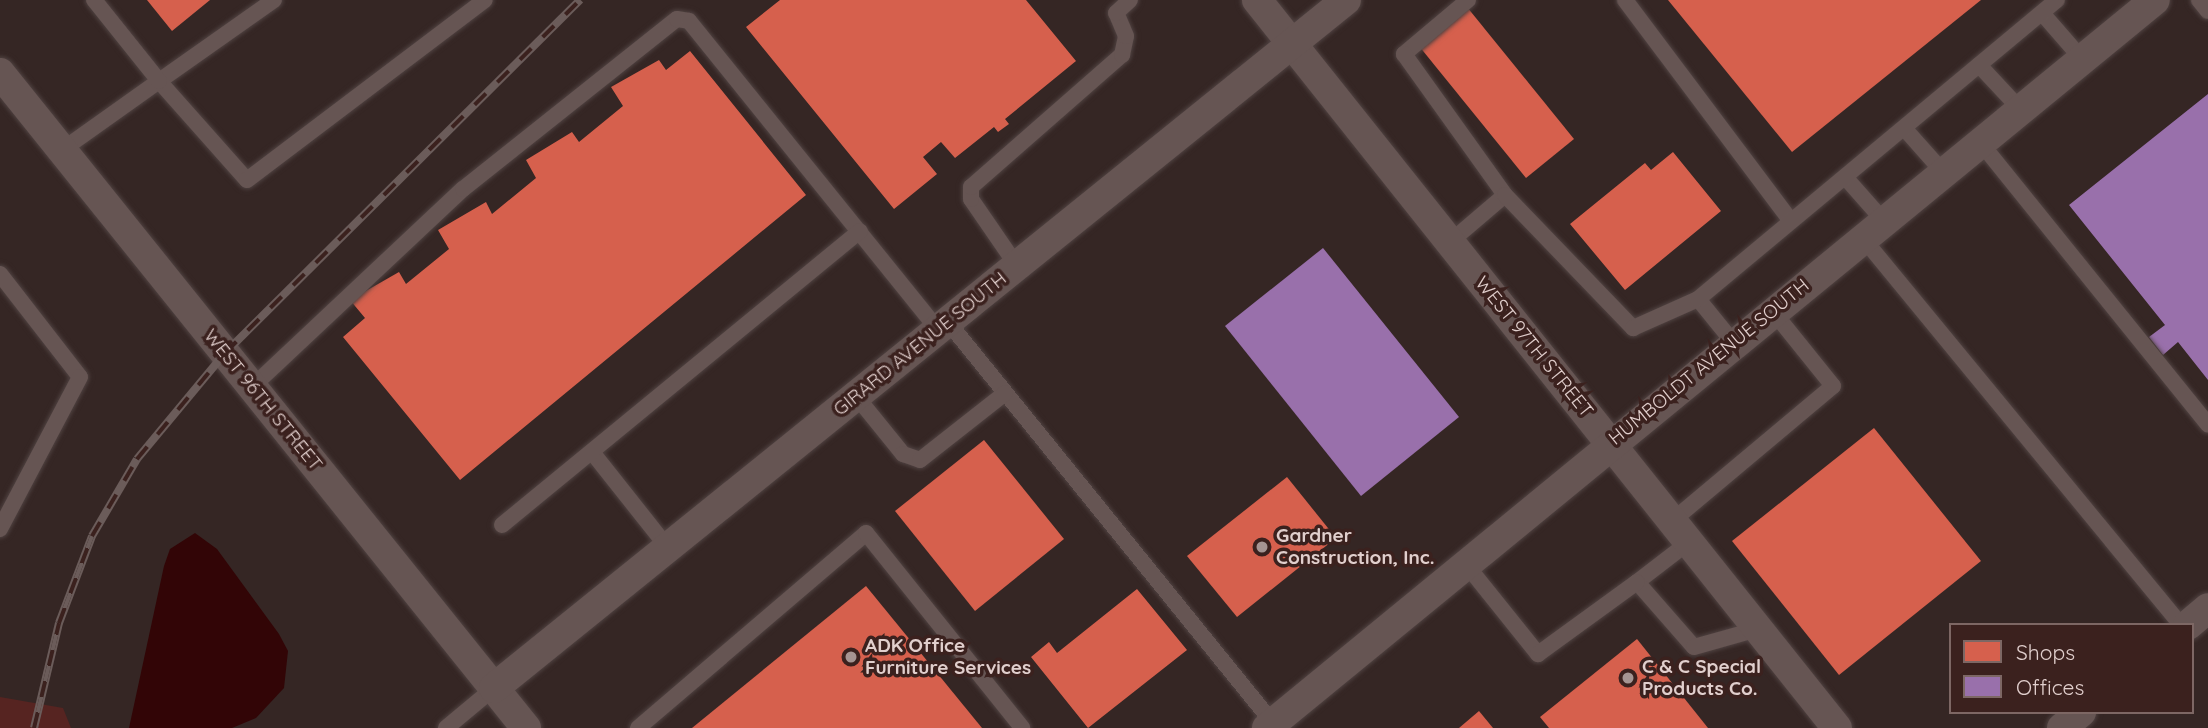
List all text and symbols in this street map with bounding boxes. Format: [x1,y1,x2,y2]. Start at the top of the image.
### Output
street label: GIRARD AVENUE SOUTH [829,267,1011,421]
street label: WEST 97TH STREET [1470,272,1598,422]
street label: HUMBOLDT AVENUE SOUTH [1604,274,1814,450]
street label: WEST 96TH STREET [199,325,327,475]
place label: Gardner Construction, Inc. [1276,525,1434,569]
marker: Gardner Construction, Inc. [1254,539,1270,555]
legend [1949,623,2194,714]
place label: ADK Office Furniture Services [865,635,1031,679]
text: Shops [2016,639,2075,665]
marker: ADK Office Furniture Services [843,649,859,665]
place label: C & C Special Products Co. [1642,656,1761,700]
marker: C & C Special Products Co. [1620,670,1636,686]
text: Offices [2016,674,2084,700]

